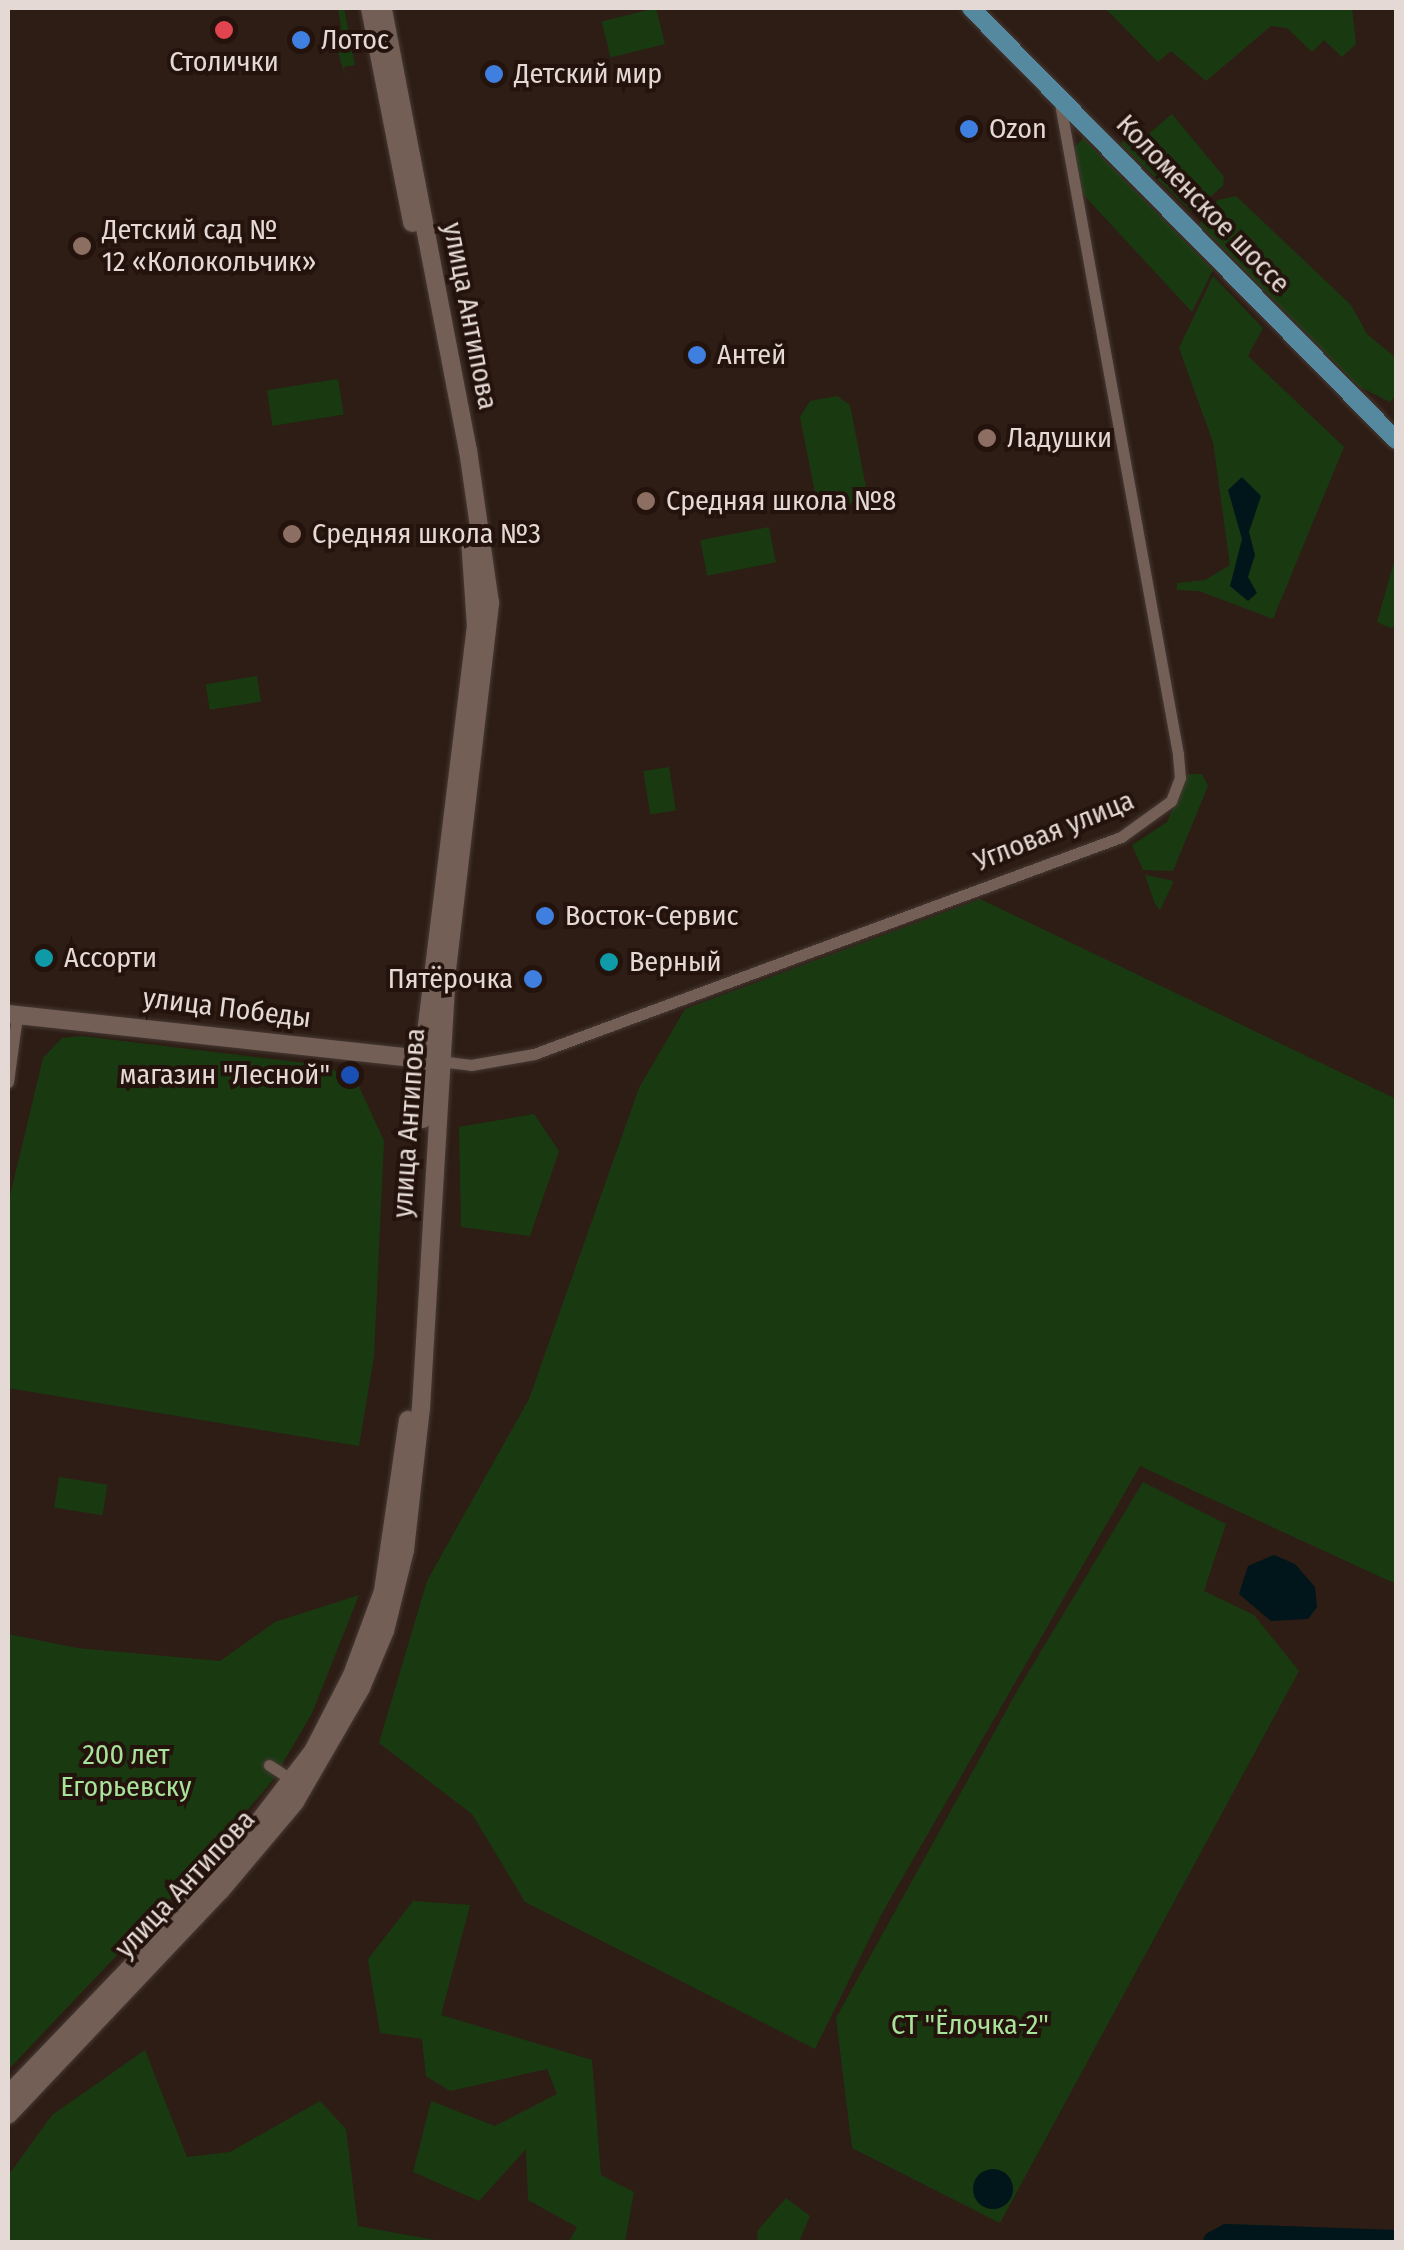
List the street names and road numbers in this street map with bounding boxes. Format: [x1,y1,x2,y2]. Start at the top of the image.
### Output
street label: Коломенское шоссе [1109,108,1297,300]
street label: улица Антипова [435,220,505,412]
street label: Угловая улица [969,784,1139,878]
street label: улица Победы [141,981,313,1035]
street label: улица Антипова [386,1027,432,1219]
street label: улица Антипова [108,1803,262,1965]

